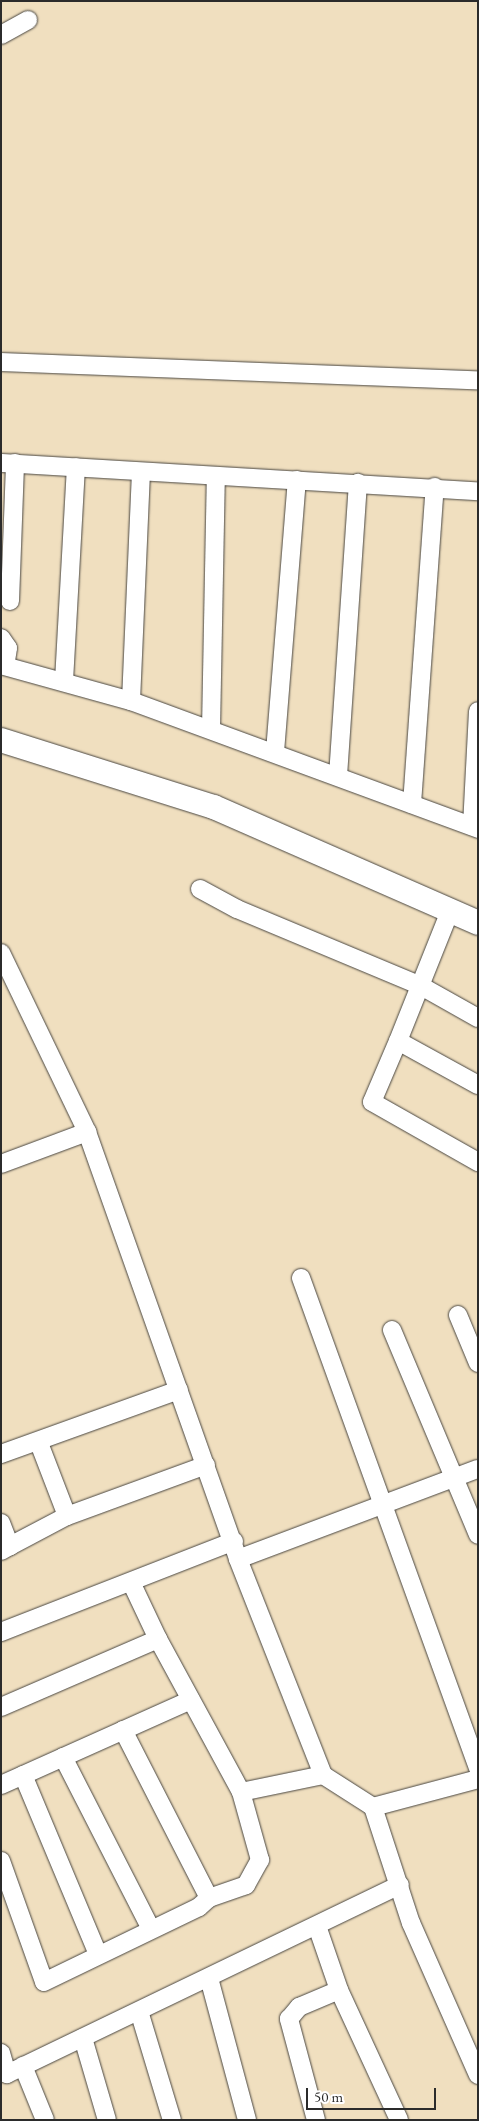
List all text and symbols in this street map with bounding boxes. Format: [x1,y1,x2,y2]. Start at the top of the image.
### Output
scale bar [309,2078,439,2110]
text: 50 m [314,2087,343,2106]

